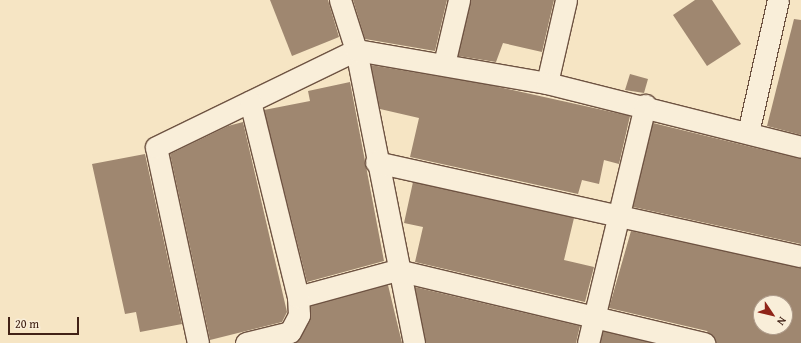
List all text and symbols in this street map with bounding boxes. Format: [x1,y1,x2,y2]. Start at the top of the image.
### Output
north arrow [753,295,793,335]
scale bar [10,309,81,335]
text: N [773,314,791,329]
text: 20 m [15,315,39,332]

